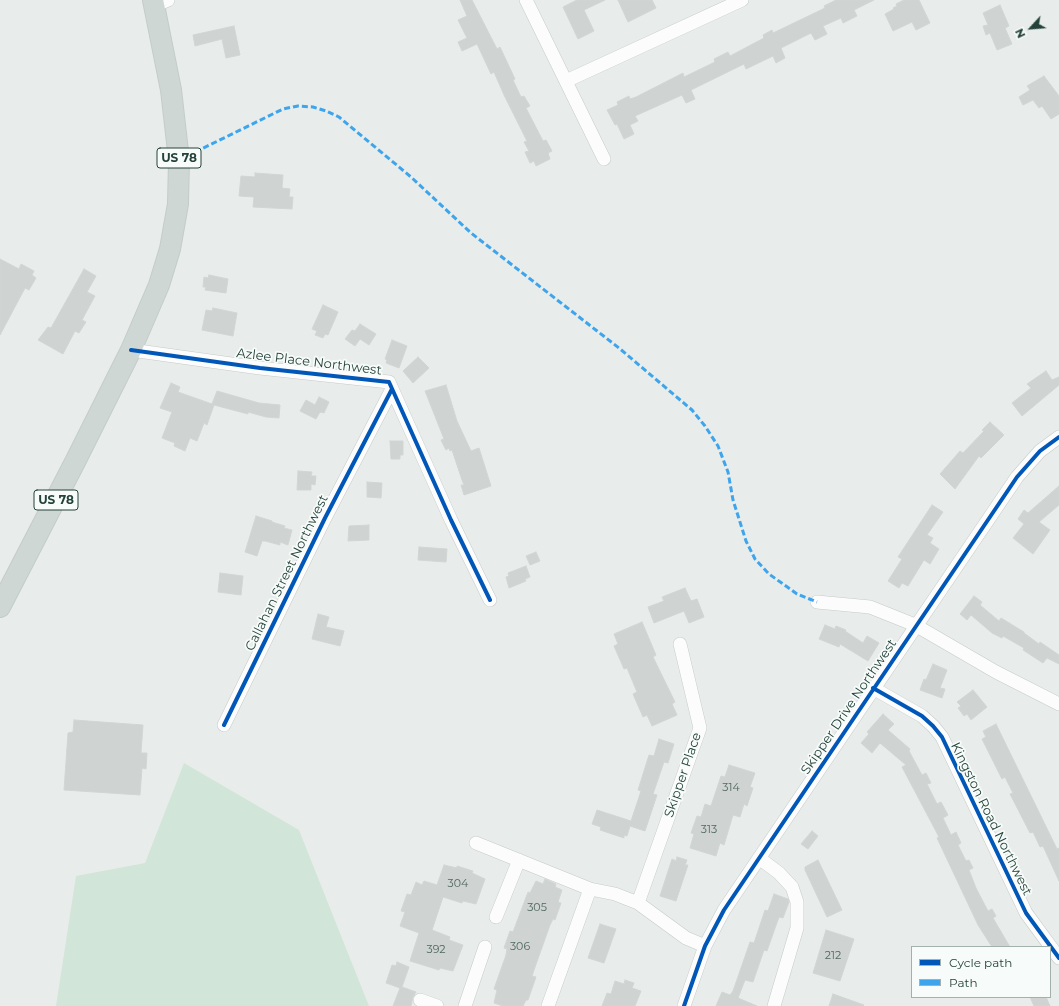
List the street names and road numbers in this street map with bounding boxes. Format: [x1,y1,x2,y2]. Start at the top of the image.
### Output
road number: US 78 [157,148,201,168]
street label: Azlee Place Northwest [235,345,383,379]
road number: US 78 [34,490,78,510]
street label: Callahan Street Northwest [242,492,332,654]
street label: Skipper Drive Northwest [798,636,900,778]
street label: Skipper Place [661,730,705,820]
street label: Kingston Road Northwest [947,740,1035,898]

